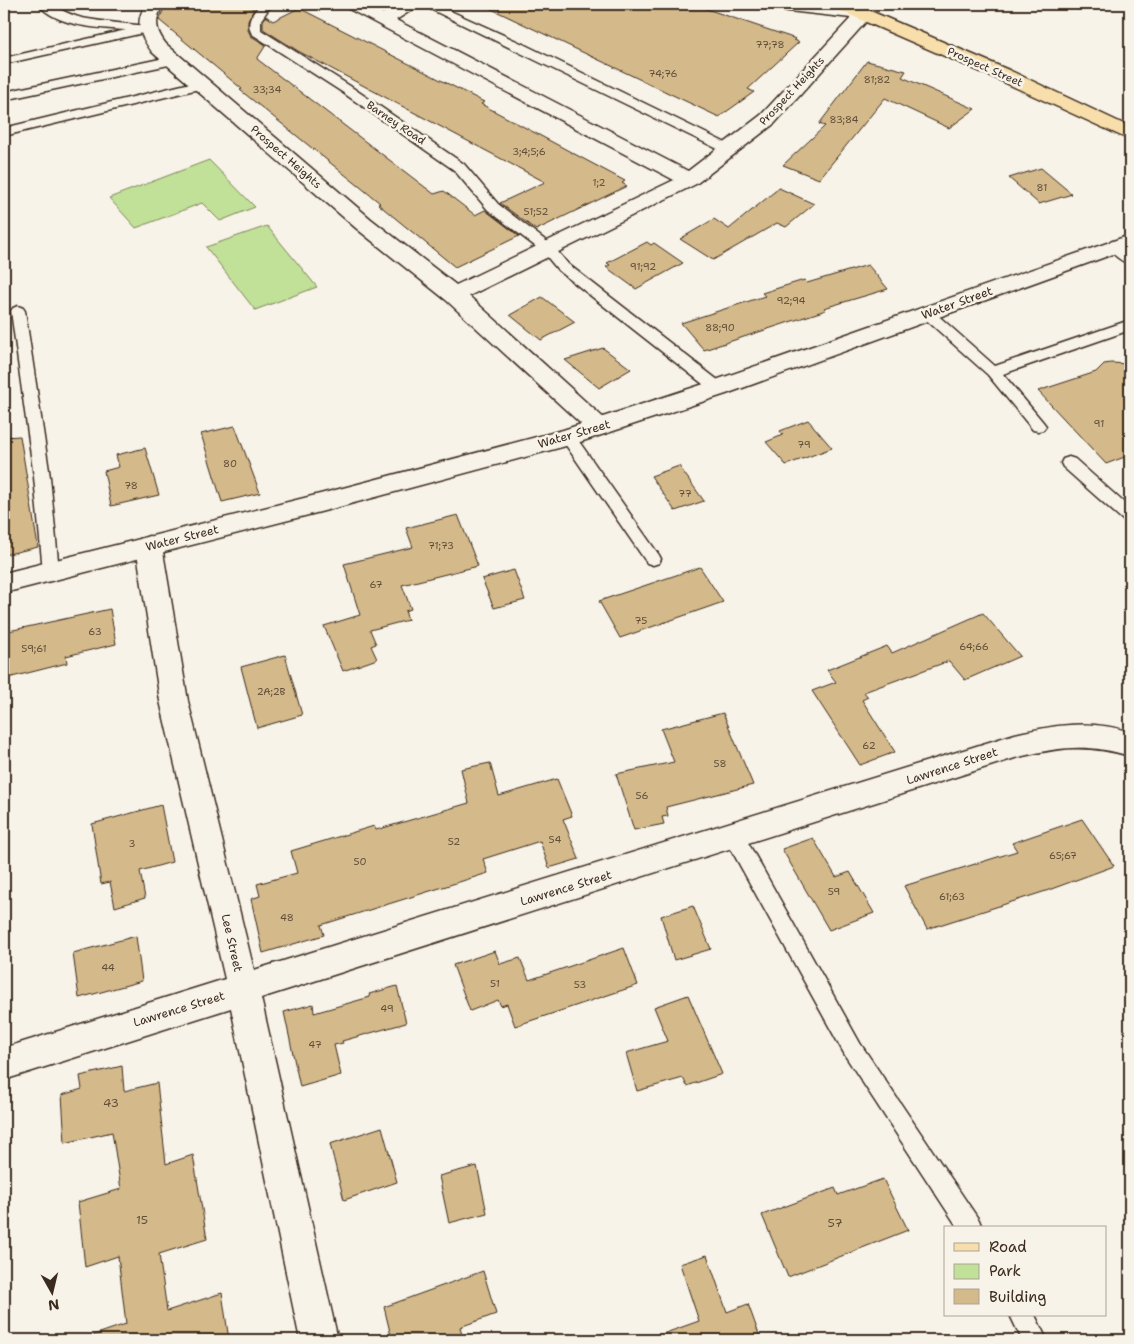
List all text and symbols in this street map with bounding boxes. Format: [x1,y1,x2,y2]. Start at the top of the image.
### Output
house number: 77;78 [756,38,784,51]
street label: Prospect Street [945,44,1025,90]
street label: Prospect Heights [756,53,828,129]
house number: 74;76 [649,67,677,80]
house number: 81;82 [864,73,890,86]
house number: 33;34 [253,83,281,96]
street label: Barney Road [363,98,429,148]
house number: 83;84 [829,113,859,126]
street label: Prospect Heights [247,122,325,192]
house number: 3;4;5;6 [512,145,546,158]
house number: 1;2 [592,176,606,189]
house number: 81 [1037,181,1047,194]
house number: 51;52 [524,205,548,218]
house number: 91;92 [630,260,656,273]
street label: Water Street [919,283,995,323]
house number: 92;94 [776,294,806,307]
house number: 88;90 [705,321,735,334]
street label: Water Street [536,416,612,452]
house number: 91 [1094,417,1104,430]
house number: 79 [797,438,811,451]
house number: 80 [223,457,237,470]
house number: 78 [124,479,138,492]
house number: 77 [678,487,692,500]
street label: Water Street [144,521,220,555]
house number: 71;73 [428,539,454,552]
house number: 67 [370,578,382,591]
house number: 75 [635,614,647,627]
house number: 63 [88,625,102,638]
house number: 64;66 [959,640,989,653]
house number: 59;61 [21,642,47,655]
house number: 2A;2B [257,685,285,698]
house number: 62 [862,739,876,752]
street label: Lawrence Street [904,744,1000,788]
house number: 58 [714,757,726,770]
house number: 56 [636,789,648,802]
house number: 54 [549,833,561,846]
house number: 52 [448,835,460,848]
house number: 3 [129,837,136,850]
house number: 65;67 [1049,849,1077,862]
house number: 50 [353,855,367,868]
street label: Lawrence Street [518,866,614,910]
house number: 59 [828,885,840,898]
house number: 61;63 [939,890,965,903]
house number: 48 [280,911,294,924]
street label: Lee Street [218,912,246,974]
house number: 44 [101,961,115,974]
house number: 51 [490,977,500,990]
house number: 53 [574,978,586,991]
street label: Lawrence Street [131,987,227,1031]
house number: 49 [380,1002,394,1015]
house number: 47 [308,1038,322,1051]
house number: 43 [103,1095,119,1111]
house number: 15 [136,1212,148,1228]
house number: 57 [827,1215,843,1231]
legend [944,1226,1106,1316]
text: Road [989,1237,1027,1257]
text: Park [989,1261,1021,1281]
north arrow [28,1266,78,1316]
text: Building [989,1287,1046,1307]
text: N [47,1295,61,1315]

